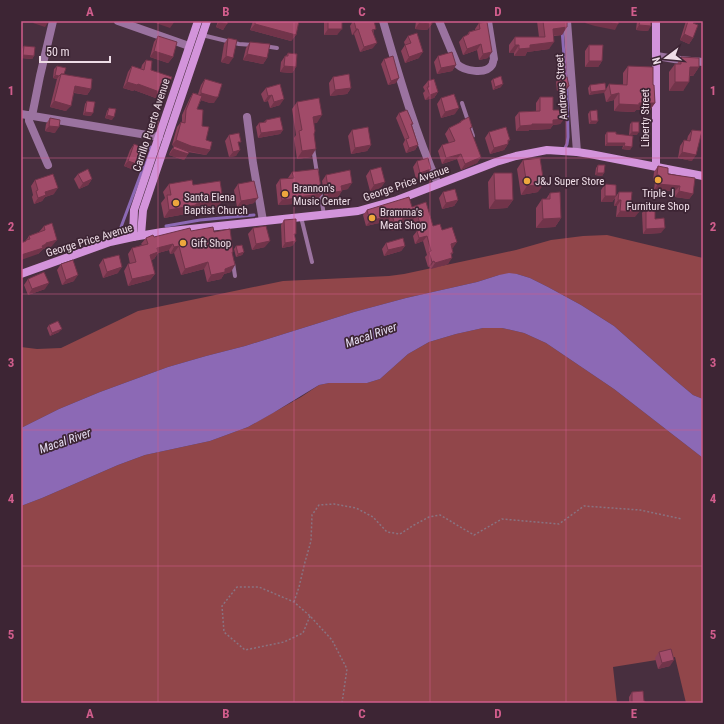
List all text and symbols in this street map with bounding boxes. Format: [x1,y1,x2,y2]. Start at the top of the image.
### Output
text: A [86,4,94,19]
text: B [222,4,230,19]
text: C [358,4,366,19]
text: D [494,4,502,19]
text: E [631,4,638,19]
scale bar [40,38,110,64]
north arrow [646,38,686,78]
text: 50 m [46,45,70,59]
street label: Andrews Street [553,54,570,120]
text: N [650,55,664,66]
street label: Carrillo Puerto Avenue [130,77,173,173]
text: 1 [8,83,14,98]
text: 1 [710,83,716,98]
street label: Liberty Street [639,89,652,147]
street label: George Price Avenue [362,163,451,204]
place label: J&J Super Store [535,175,604,188]
marker: Triple J Furniture Shop [653,175,663,185]
marker: J&J Super Store [522,176,532,186]
place label: Brannon's Music Center [293,182,351,208]
place label: Triple J Furniture Shop [626,187,690,213]
marker: Brannon's Music Center [280,189,290,199]
place label: Santa Elena Baptist Church [184,191,248,217]
marker: Santa Elena Baptist Church [171,198,181,208]
place label: Bramma's Meat Shop [380,206,426,232]
marker: Bramma's Meat Shop [367,213,377,223]
text: 2 [8,219,15,234]
text: 2 [710,219,717,234]
street label: George Price Avenue [44,221,134,260]
place label: Gift Shop [191,237,231,250]
marker: Gift Shop [178,238,188,248]
water label: Macal River [343,320,399,350]
text: 3 [8,355,14,370]
text: 3 [710,355,716,370]
water label: Macal River [37,426,93,456]
text: 4 [8,491,15,506]
text: 4 [710,491,717,506]
text: 5 [8,627,15,642]
text: 5 [710,627,717,642]
text: A [86,706,94,721]
text: B [222,706,230,721]
text: C [358,706,366,721]
text: D [494,706,502,721]
text: E [631,706,638,721]

